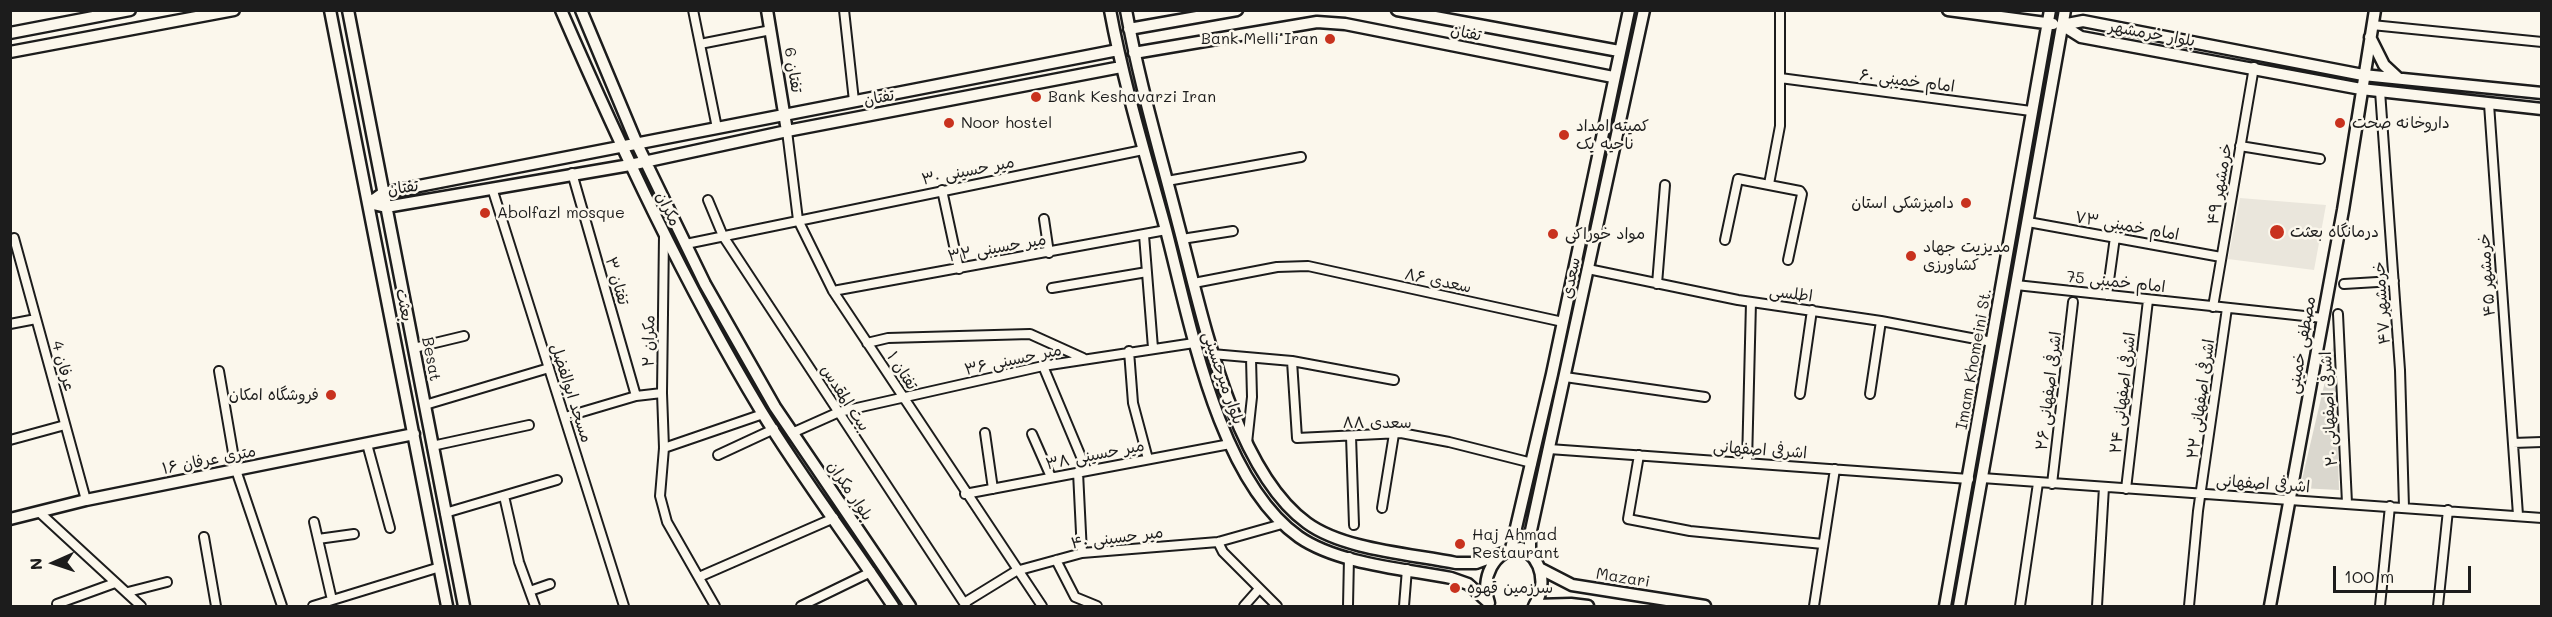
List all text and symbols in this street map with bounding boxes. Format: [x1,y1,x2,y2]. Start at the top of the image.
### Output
street label: بلوار خرمشهر [2107,17,2197,51]
street label: تفتان [1449,21,1483,45]
place label: Bank Melli Iran [1201,29,1318,49]
marker: Bank Melli Iran [1323,32,1337,46]
street label: تفتان 6 [780,46,806,94]
street label: امام خمینی ۶۰ [1858,66,1956,96]
street label: تفتان [862,86,896,110]
place label: Bank Keshavarzi Iran [1048,87,1216,107]
marker: Bank Keshavarzi Iran [1029,90,1043,104]
place label: Noor hostel [961,113,1052,133]
place label: داروخانه صحت [2352,113,2450,133]
marker: Noor hostel [942,116,956,130]
place label: کمیته امداد ناحیه یک [1576,116,1649,154]
marker: داروخانه صحت [2333,116,2347,130]
marker: کمیته امداد ناحیه یک [1557,128,1571,142]
street label: خرمشهر ۴۹ [2203,142,2237,226]
street label: میر حسینی ۳۰ [920,153,1016,189]
street label: تفتان [386,176,420,200]
street label: مکران [651,189,685,229]
place label: دامپزشکی استان [1851,193,1954,213]
marker: دامپزشکی استان [1959,196,1973,210]
place label: Abolfazl mosque [497,203,625,223]
marker: Abolfazl mosque [478,206,492,220]
street label: امام خمینی ۷۳ [2073,207,2181,245]
place label: درمانگاه بعثت [2290,222,2379,242]
marker: درمانگاه بعثت [2268,223,2286,241]
place label: مواد خوراکی [1565,224,1645,244]
marker: مواد خوراکی [1546,227,1560,241]
street label: میر حسینی ۳۲ [946,230,1048,266]
street label: خرمشهر ۴۵ [2475,233,2499,317]
place label: مدیزیت جهاد کشاورزی [1923,237,2010,275]
marker: مدیزیت جهاد کشاورزی [1904,249,1918,263]
street label: تفتان ۳ [601,255,633,307]
street label: سعدی [1557,256,1585,300]
street label: خرمشهر ۴۷ [2370,261,2394,345]
street label: سعدی ۸۶ [1403,265,1473,297]
street label: امام خمینی 75 [2066,267,2166,297]
street label: اطلسی [1768,282,1814,306]
street label: بعثت [391,287,417,323]
street label: Imam Khomeini St. [1952,287,1996,431]
street label: مصطفی خمینی [2284,295,2320,395]
street label: مکران ۲ [639,315,659,367]
street label: بلوار میرحسینی [1198,329,1248,427]
street label: اشرفی اصفهانی ۲۶ [2032,330,2066,452]
street label: اشرفی اصفهانی ۲۴ [2106,331,2140,455]
street label: Besat [417,335,445,383]
street label: اشرفی اصفهانی ۲۲ [2183,338,2219,460]
street label: عرفان 4 [47,339,79,393]
street label: میر حسینی ۳۶ [963,340,1063,380]
street label: مسجد ابوالفضل [546,341,596,445]
street label: تفتان ۱ [883,348,921,394]
street label: اشرفی اصفهانی ۲۰ [2316,351,2342,467]
street label: بیت المقدس [816,361,874,435]
place label: فروشگاه امکان [229,385,319,405]
marker: فروشگاه امکان [324,388,338,402]
street label: سعدی ۸۸ [1342,413,1412,433]
street label: میر حسینی ۳۸ [1044,436,1146,474]
street label: اشرفی اصفهانی [1712,437,1808,463]
street label: ۱۶ متری عرفان [160,441,258,479]
street label: بلوار مکران [823,457,877,525]
street label: اشرفی اصفهانی [2215,471,2311,497]
street label: میر حسینی ۴۰ [1070,523,1164,553]
place label: Haj Ahmad Restaurant [1472,525,1560,563]
north arrow [24,533,84,593]
marker: Haj Ahmad Restaurant [1453,537,1467,551]
scale bar [2336,554,2474,592]
text: N [25,557,46,571]
street label: Mazari [1595,564,1651,592]
text: 100 m [2344,564,2394,588]
place label: سرزمین قهوه [1467,578,1553,598]
marker: سرزمین قهوه [1448,581,1462,595]

